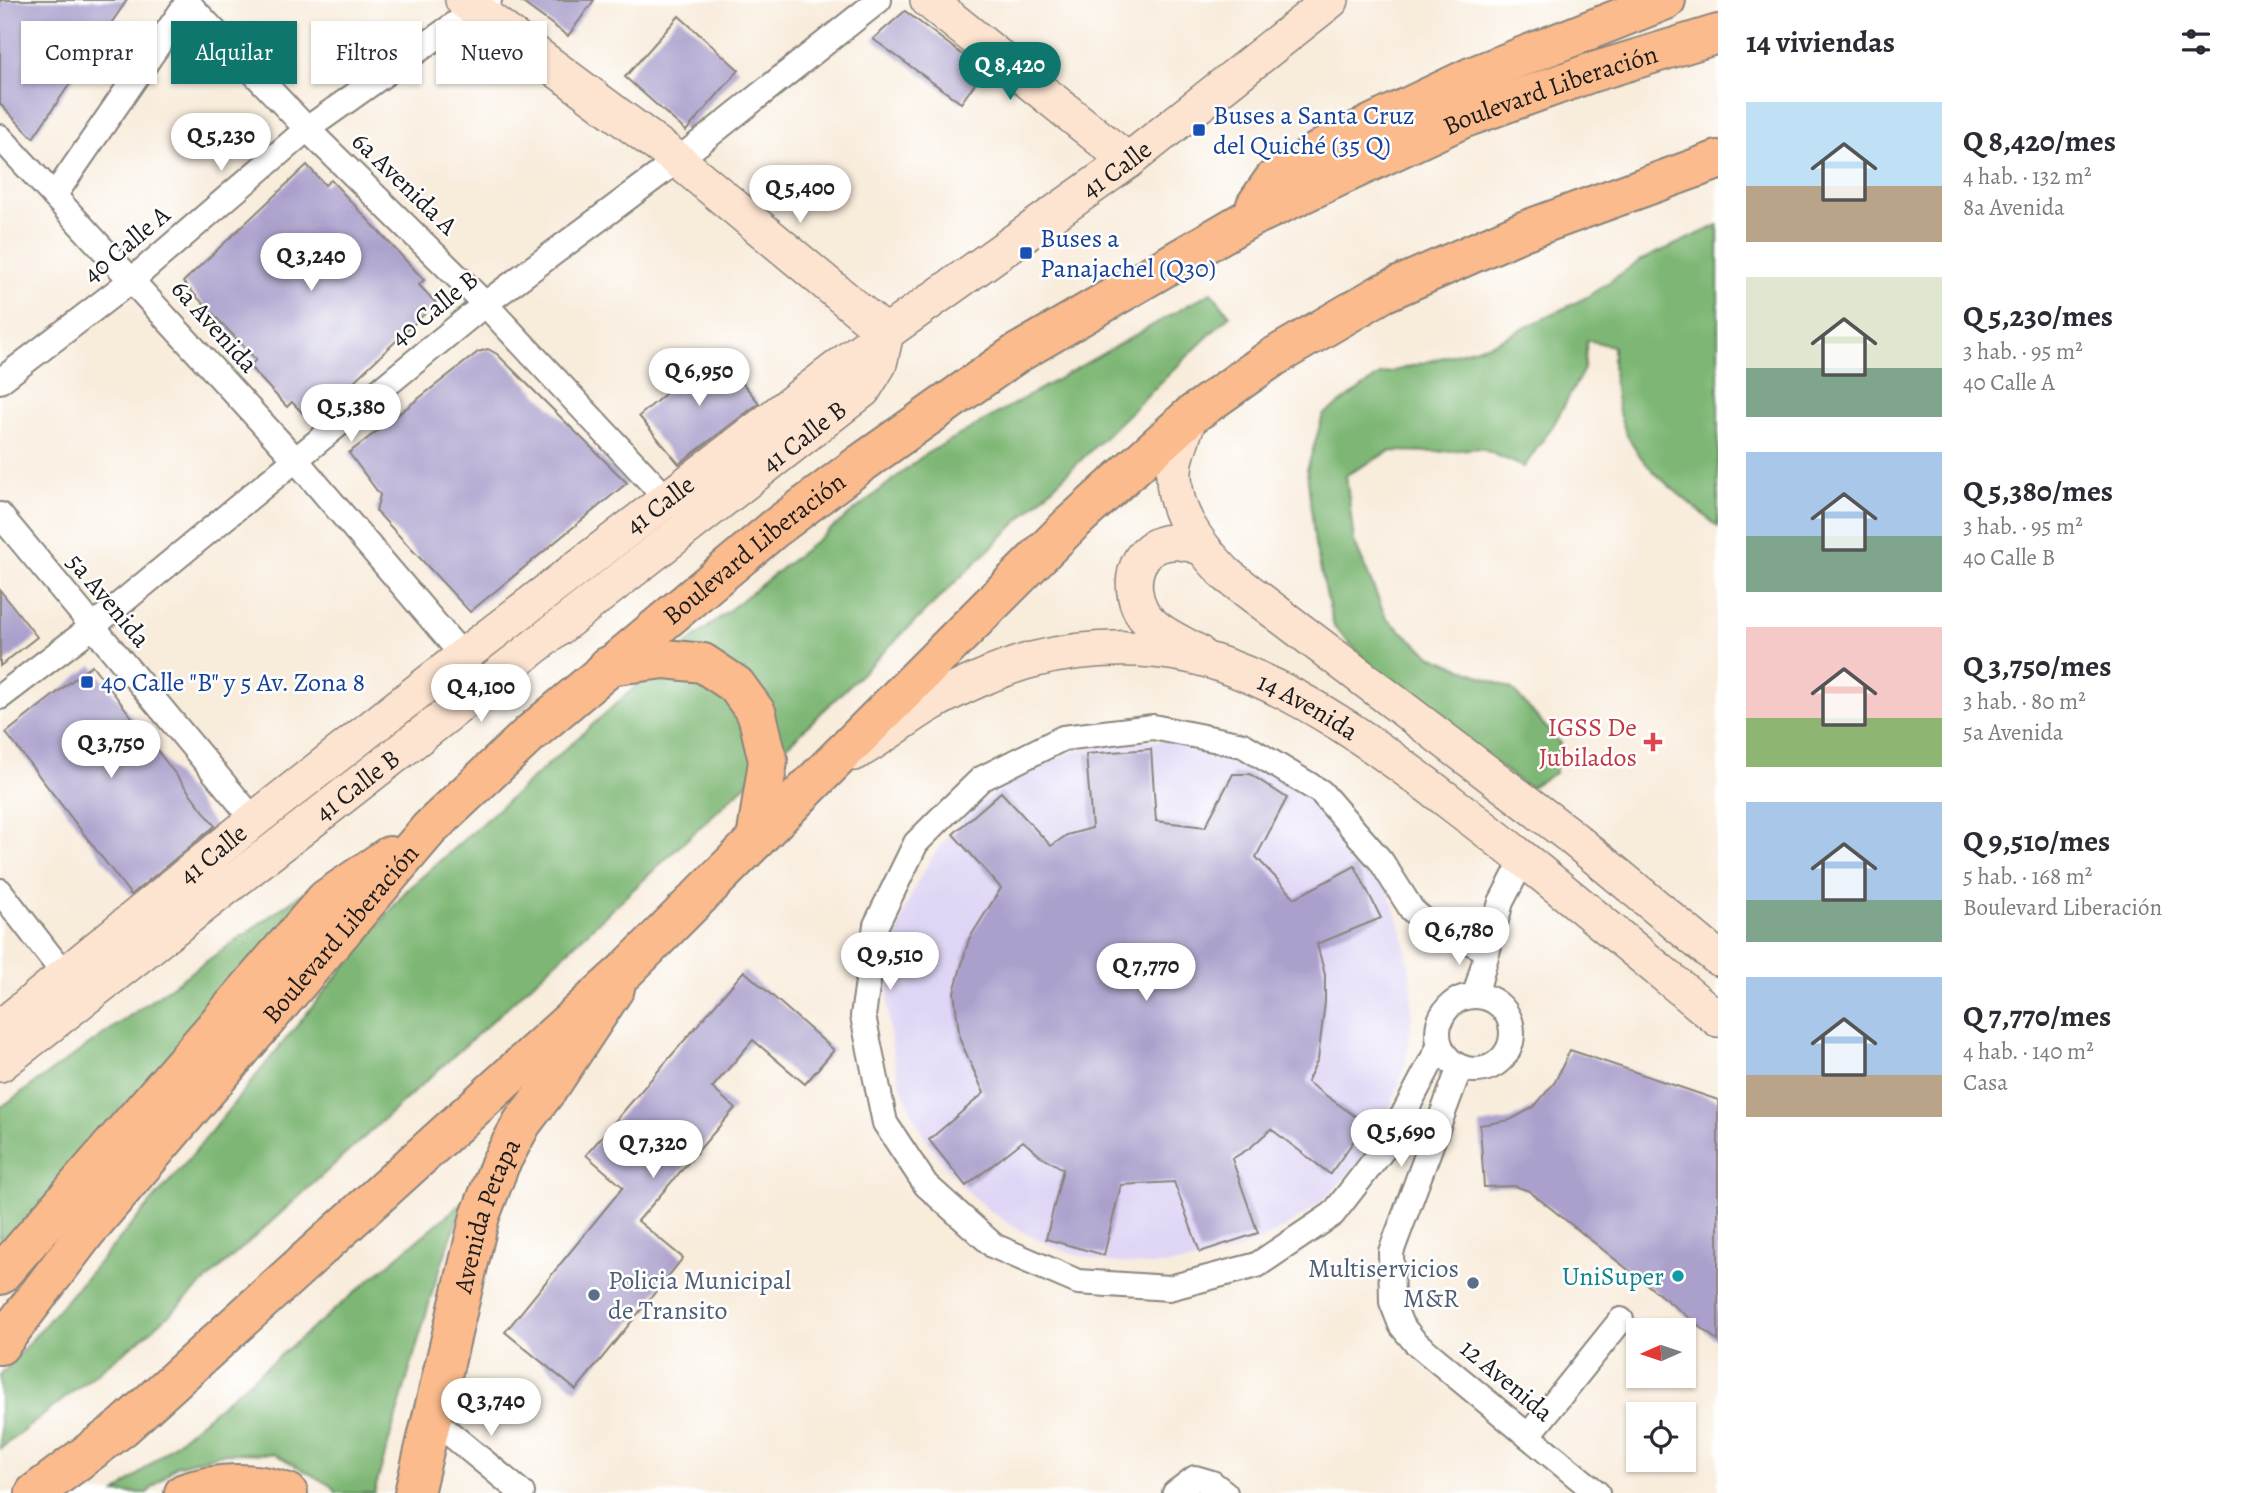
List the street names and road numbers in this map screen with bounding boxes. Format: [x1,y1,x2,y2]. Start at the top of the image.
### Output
street label: Boulevard Liberación [1437,36,1662,144]
street label: 6a Avenida A [344,124,466,243]
street label: 41 Calle [1075,132,1159,207]
street label: 40 Calle A [75,197,178,291]
street label: 40 Calle B [383,262,486,355]
street label: 6a Avenida [163,272,266,381]
street label: 41 Calle B [754,392,854,481]
street label: Boulevard Liberación [656,464,853,633]
street label: 41 Calle [618,467,702,543]
street label: 5a Avenida [59,546,159,655]
street label: 14 Avenida [1252,664,1365,749]
street label: 41 Calle B [307,741,407,830]
street label: 41 Calle [172,816,255,893]
street label: Boulevard Liberación [254,837,427,1031]
street label: Avenida Petapa [445,1132,529,1298]
street label: 12 Avenida [1453,1331,1561,1430]

